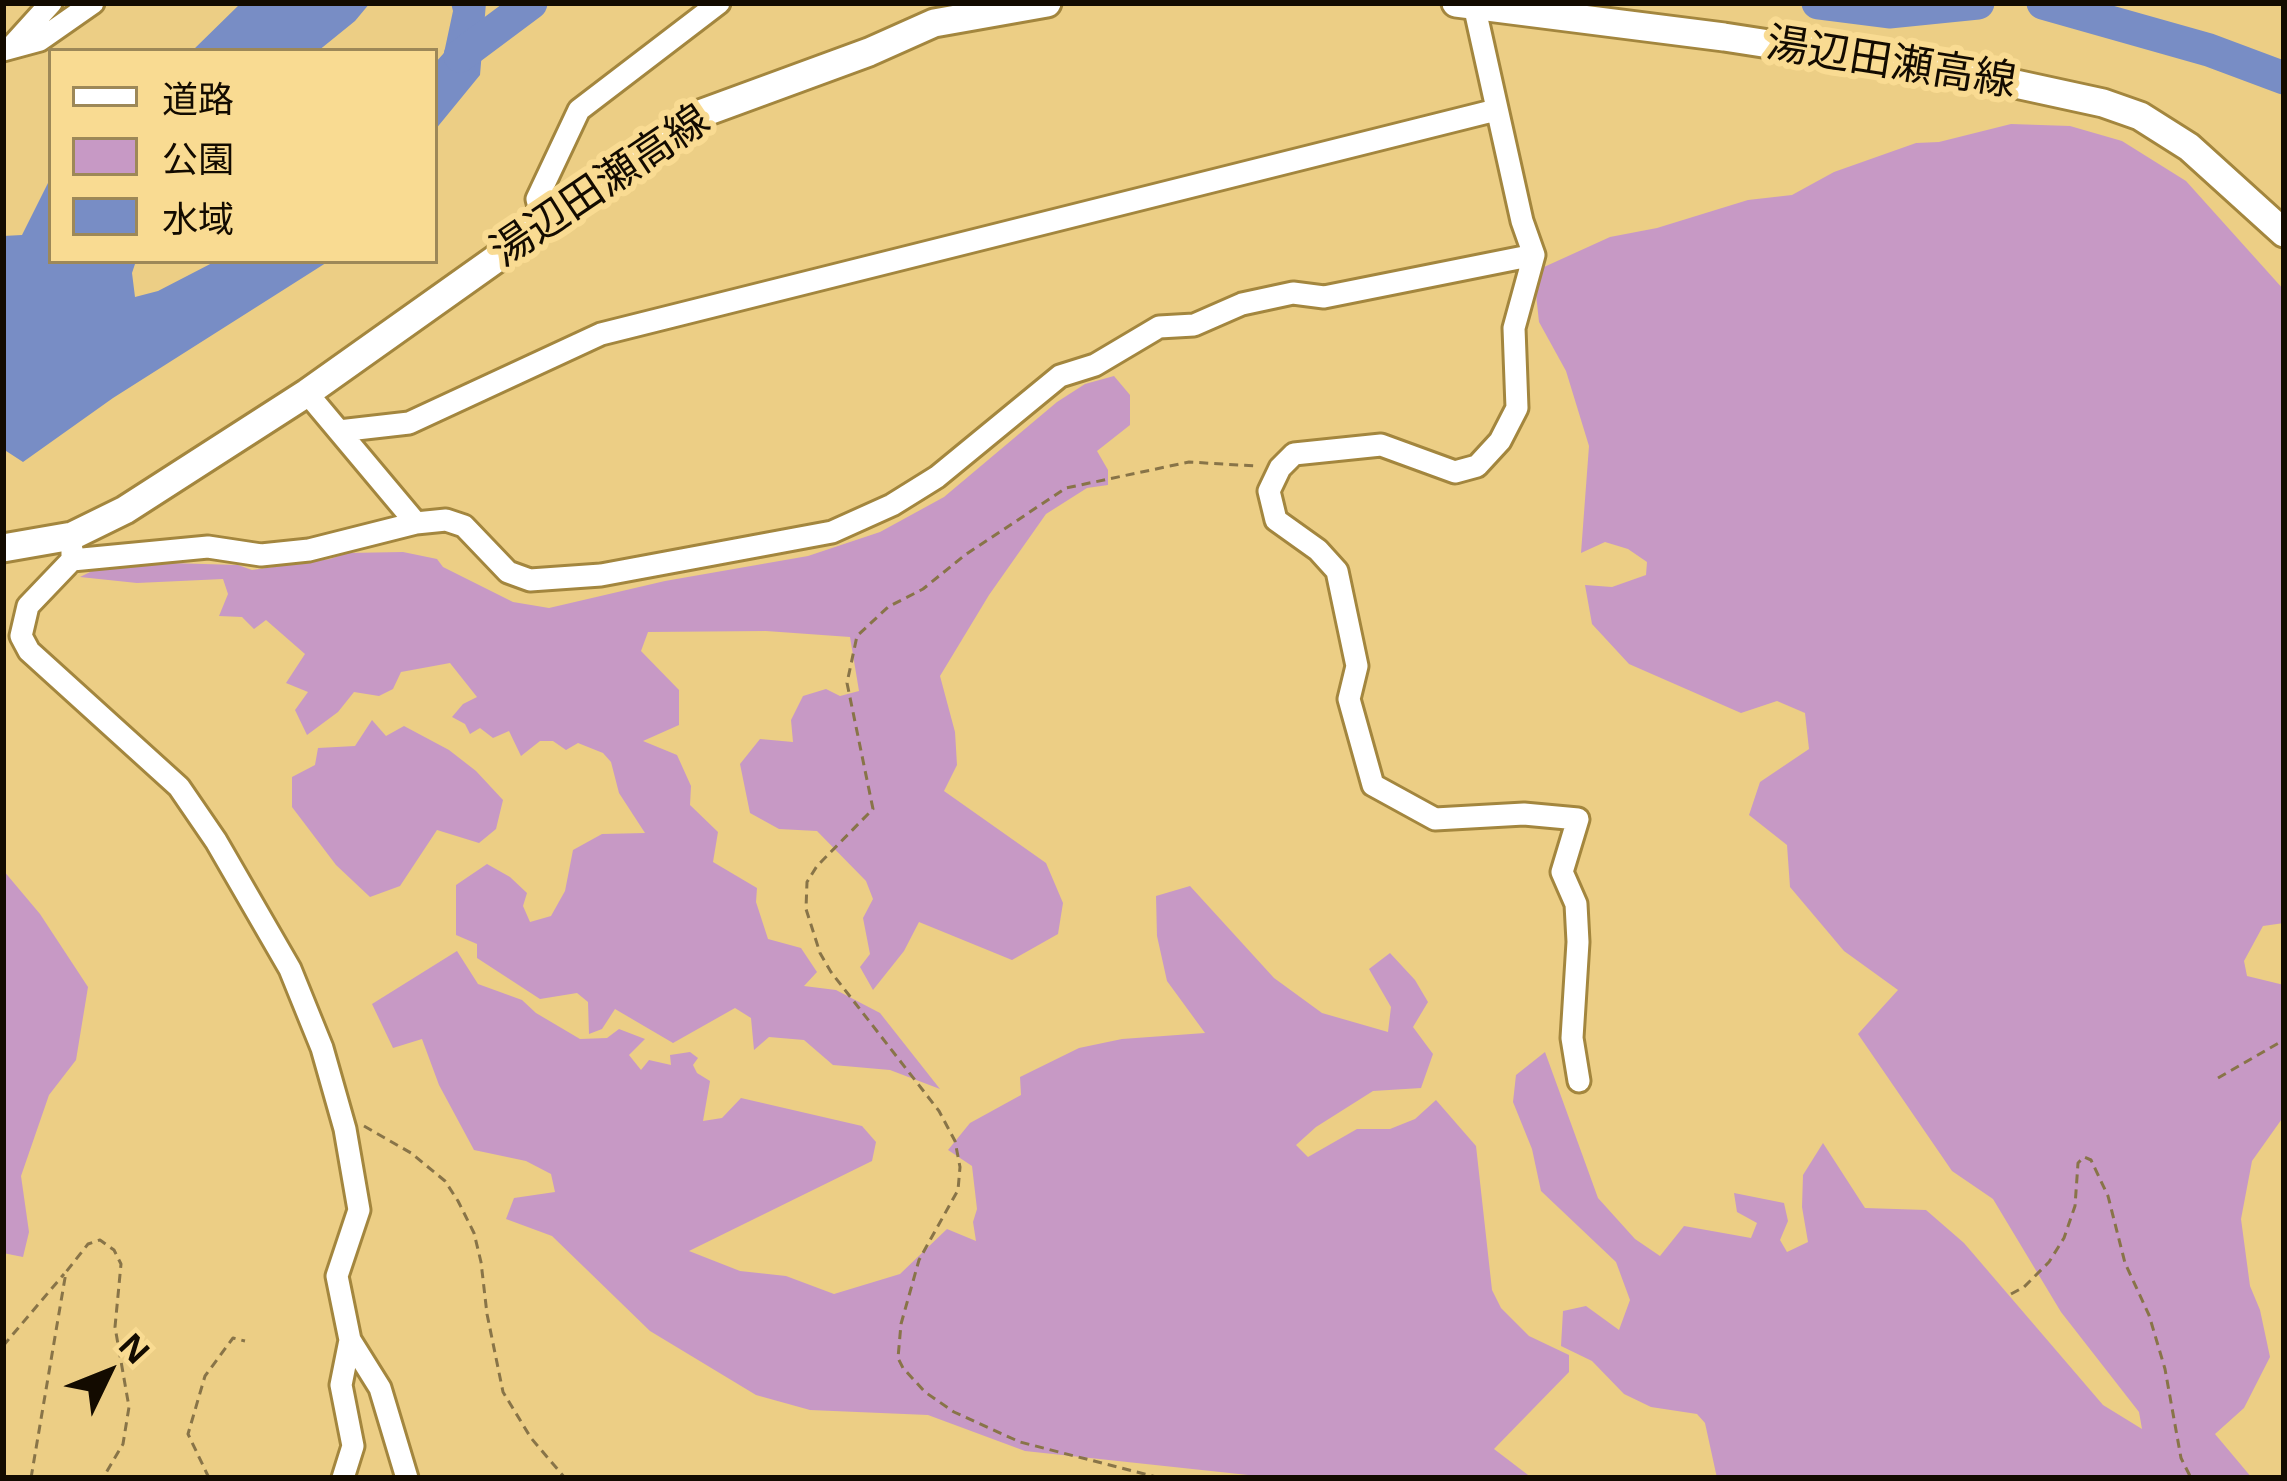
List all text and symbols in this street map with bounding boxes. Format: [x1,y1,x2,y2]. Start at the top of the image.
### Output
street label: 湯辺田瀬高線 [1763,19,2019,109]
legend [48,48,438,264]
text: 道路 [162,74,234,123]
street label: 湯辺田瀬高線 [482,96,720,278]
text: 公園 [162,134,234,183]
text: 水域 [162,194,234,243]
north arrow [48,1313,168,1433]
text: N [109,1323,160,1373]

